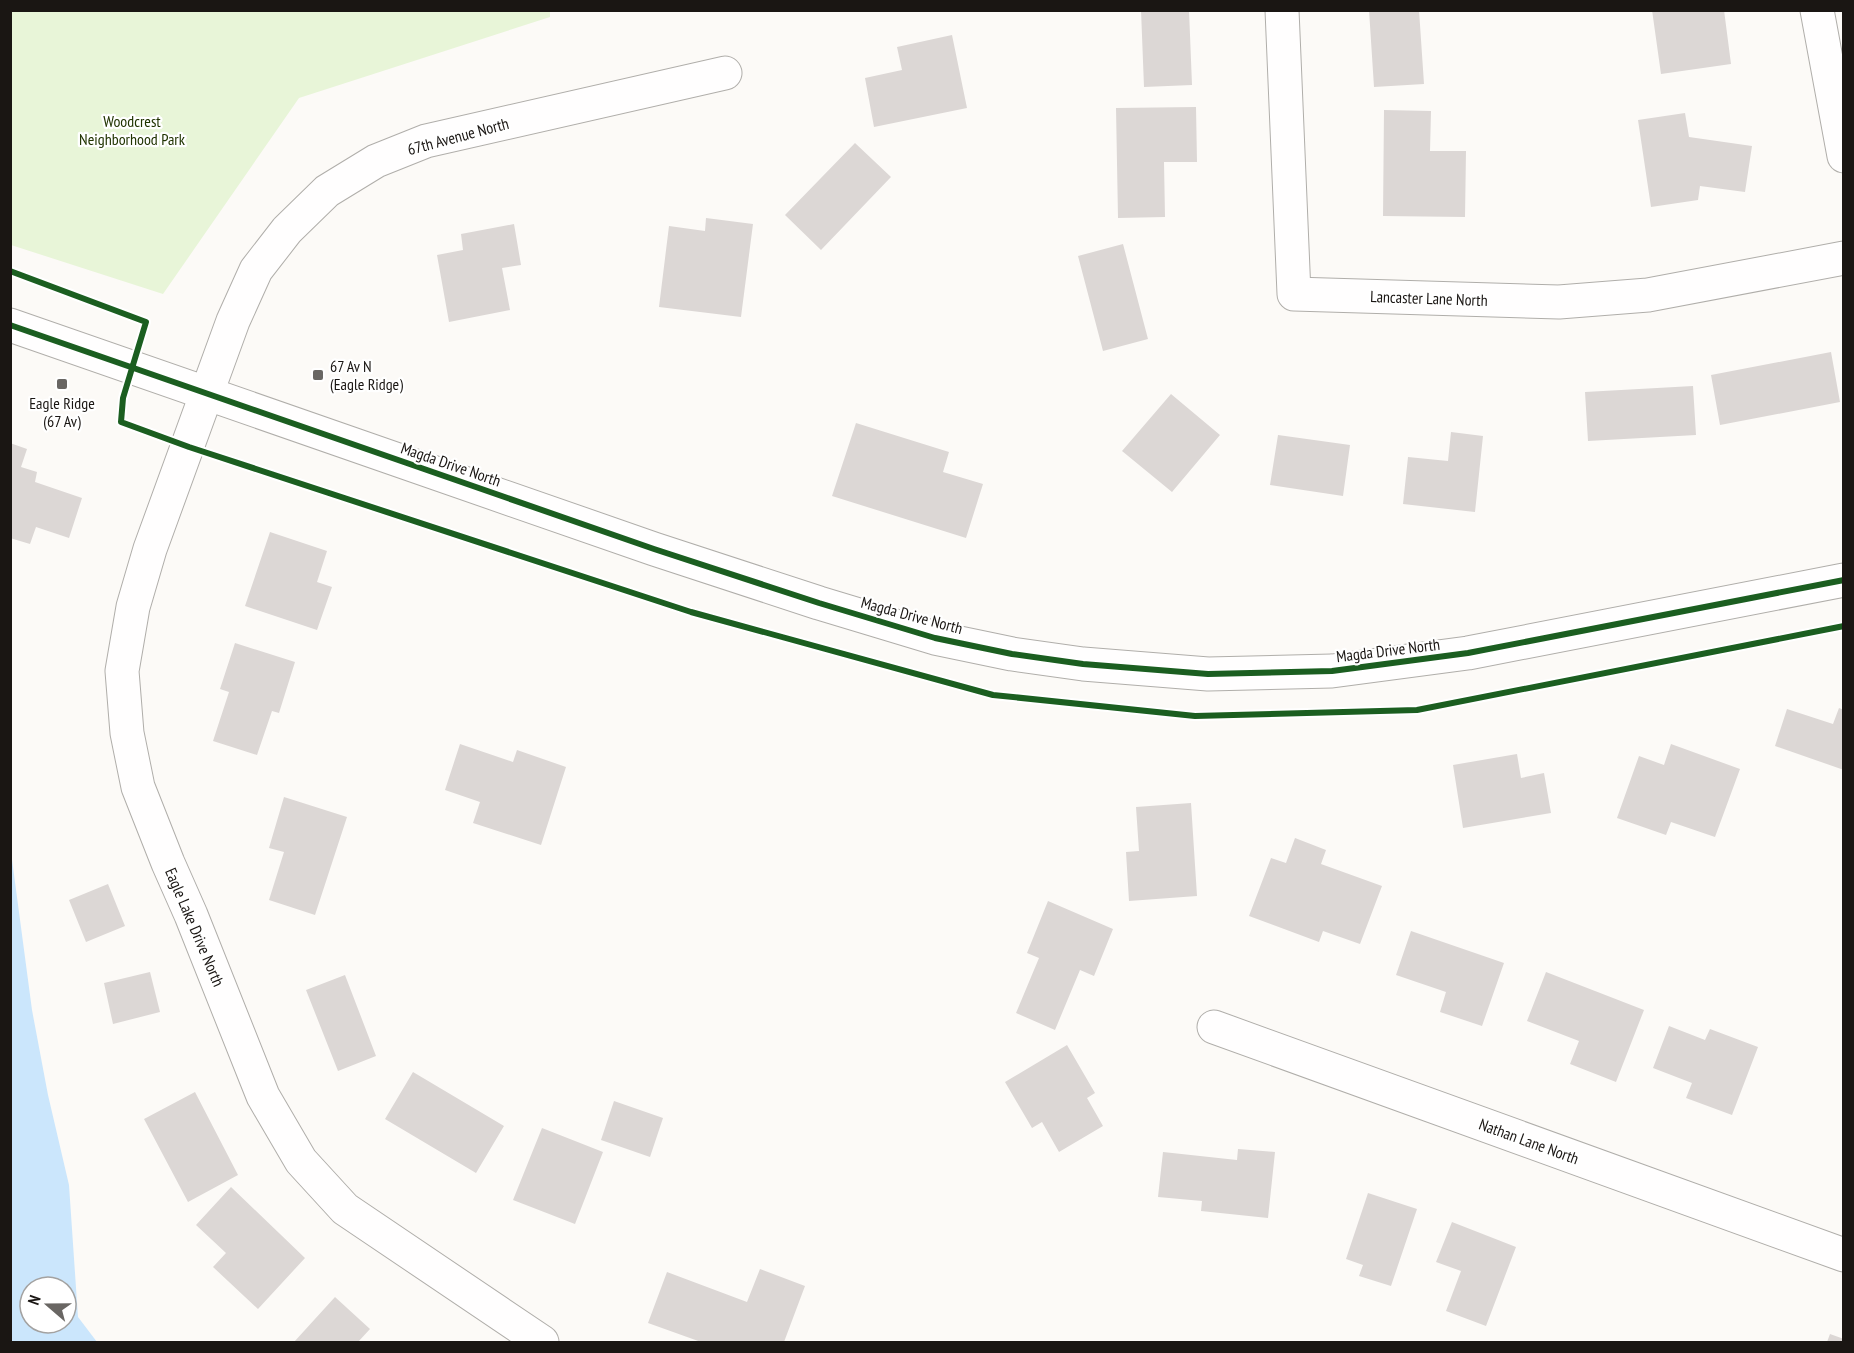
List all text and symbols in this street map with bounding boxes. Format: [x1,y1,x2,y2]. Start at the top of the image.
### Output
park label: Woodcrest Neighborhood Park [79,111,186,149]
street label: 67th Avenue North [405,113,511,159]
street label: Lancaster Lane North [1370,286,1488,310]
place label: 67 Av N (Eagle Ridge) [330,356,403,394]
marker: 67 Av N (Eagle Ridge) [311,368,325,382]
marker: Eagle Ridge (67 Av) [55,377,69,391]
place label: Eagle Ridge (67 Av) [29,393,95,431]
street label: Magda Drive North [398,438,504,490]
street label: Magda Drive North [859,592,965,638]
street label: Magda Drive North [1335,634,1441,666]
street label: Eagle Lake Drive North [161,865,229,989]
street label: Nathan Lane North [1476,1114,1582,1168]
north arrow [18,1275,78,1335]
text: N [23,1292,45,1307]

